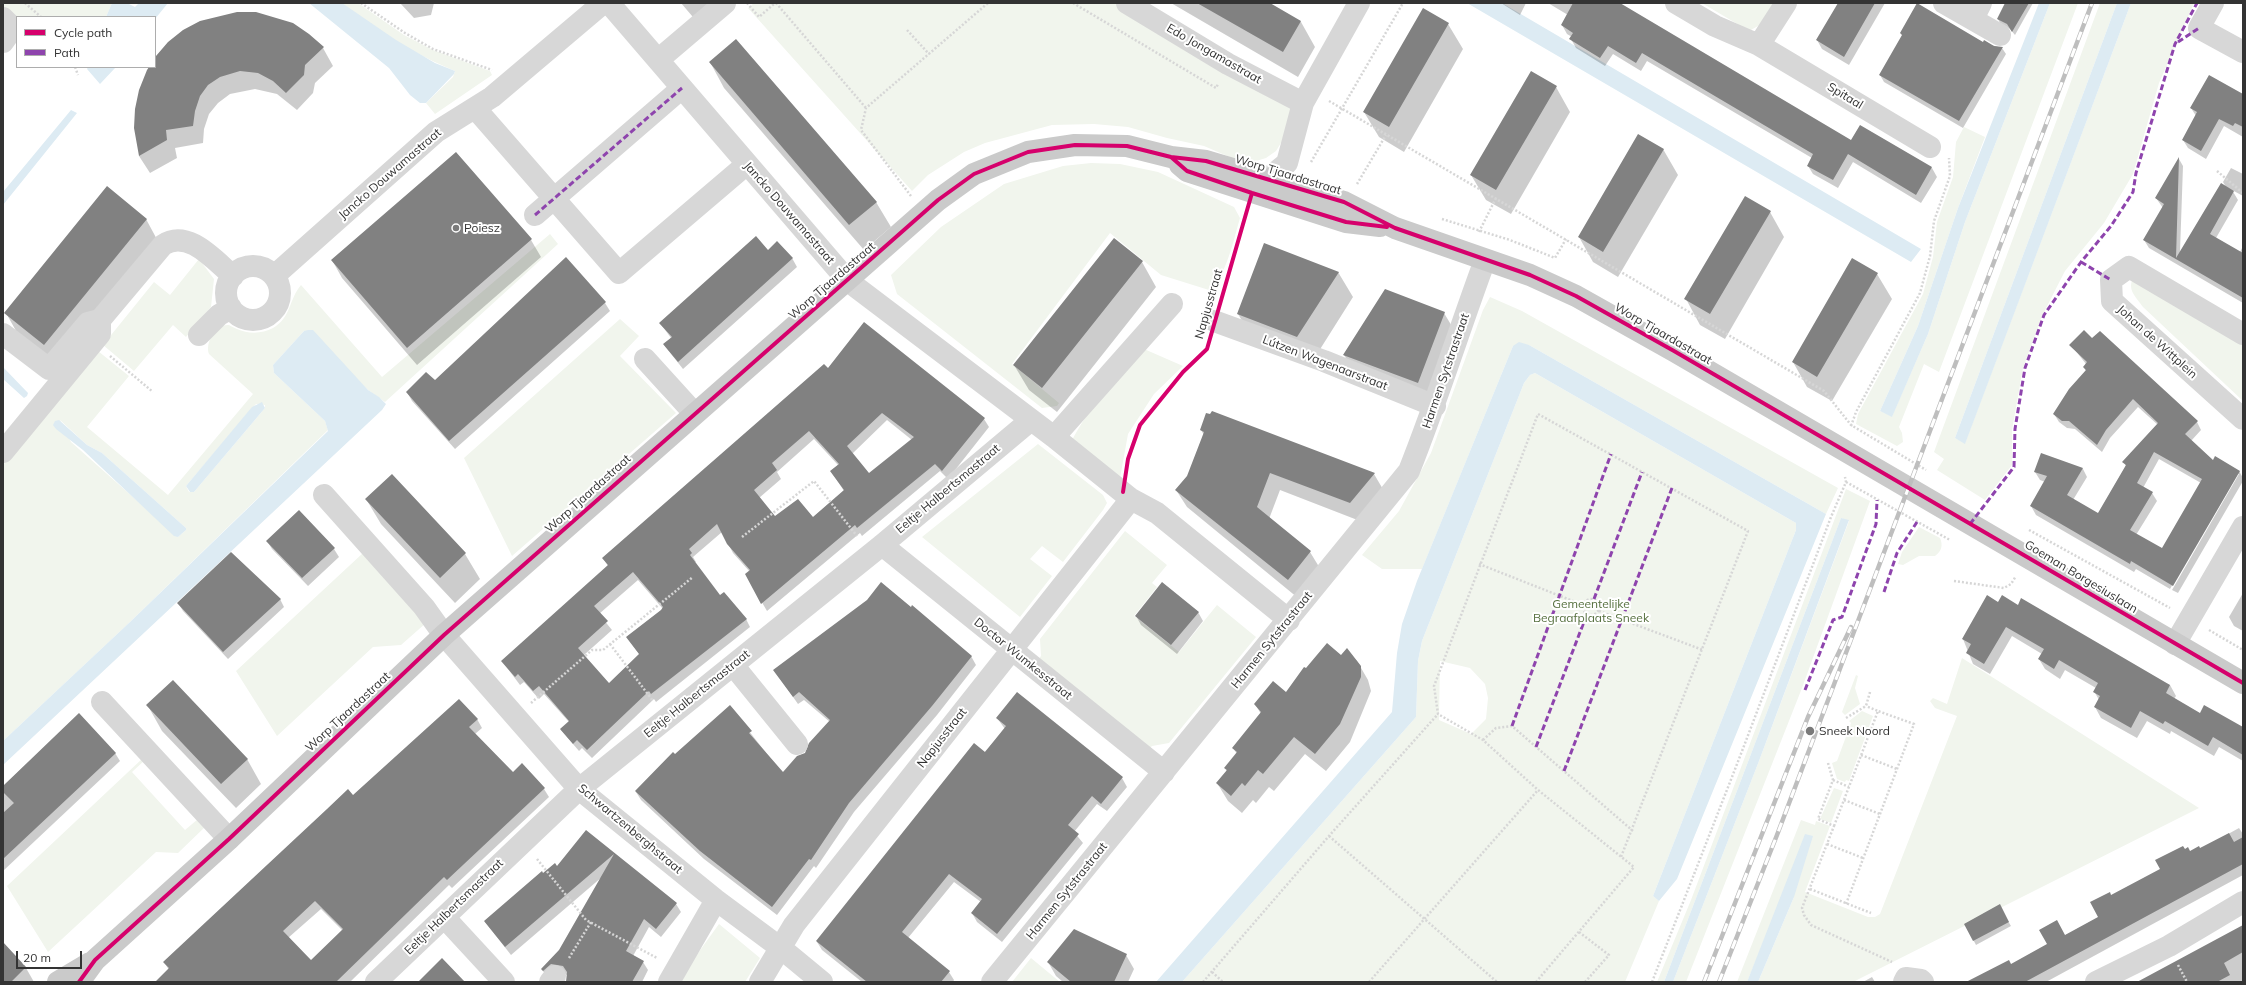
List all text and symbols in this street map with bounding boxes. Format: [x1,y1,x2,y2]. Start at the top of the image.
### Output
legend [16,16,156,68]
street label: Edo Jongamastraat [1164,21,1264,87]
text: Cycle path [54,25,112,40]
text: Path [54,45,80,60]
street label: Spitaal [1825,80,1865,112]
street label: Jancko Douwamastraat [336,126,444,222]
street label: Worp Tjaardastraat [1233,152,1343,198]
street label: Jancko Douwamastraat [741,159,837,267]
place label: Poiesz [464,221,500,235]
marker: Poiesz [451,223,461,233]
street label: Worp Tjaardastraat [786,239,878,323]
street label: Napjusstraat [1192,267,1226,341]
street label: Worp Tjaardastraat [1612,300,1714,368]
street label: Johan de Wittplein [2114,302,2200,382]
street label: Harmen Sytstrastraat [1420,312,1472,430]
street label: Lútzen Wagenaarstraat [1260,333,1390,393]
street label: Eeltje Halbertsmastraat [893,441,1003,537]
street label: Worp Tjaardastraat [542,452,634,536]
street label: Goeman Borgesiuslaan [2022,538,2140,616]
street label: Harmen Sytstrastraat [1228,589,1316,691]
park label: Gemeentelijke Begraafplaats Sneek [1533,597,1649,625]
street label: Doctor Wumkesstraat [971,615,1075,703]
street label: Eeltje Halbertsmastraat [641,647,753,741]
street label: Worp Tjaardastraat [303,669,393,755]
street label: Napjusstraat [914,705,970,771]
place label: Sneek Noord [1819,724,1890,738]
marker: Sneek Noord [1804,725,1816,737]
street label: Schwartzenberghstraat [575,781,685,877]
street label: Harmen Sytstrastraat [1023,840,1111,942]
street label: Eeltje Halbertsmastraat [402,856,506,958]
scale bar [18,943,84,969]
text: 20 m [23,950,51,965]

